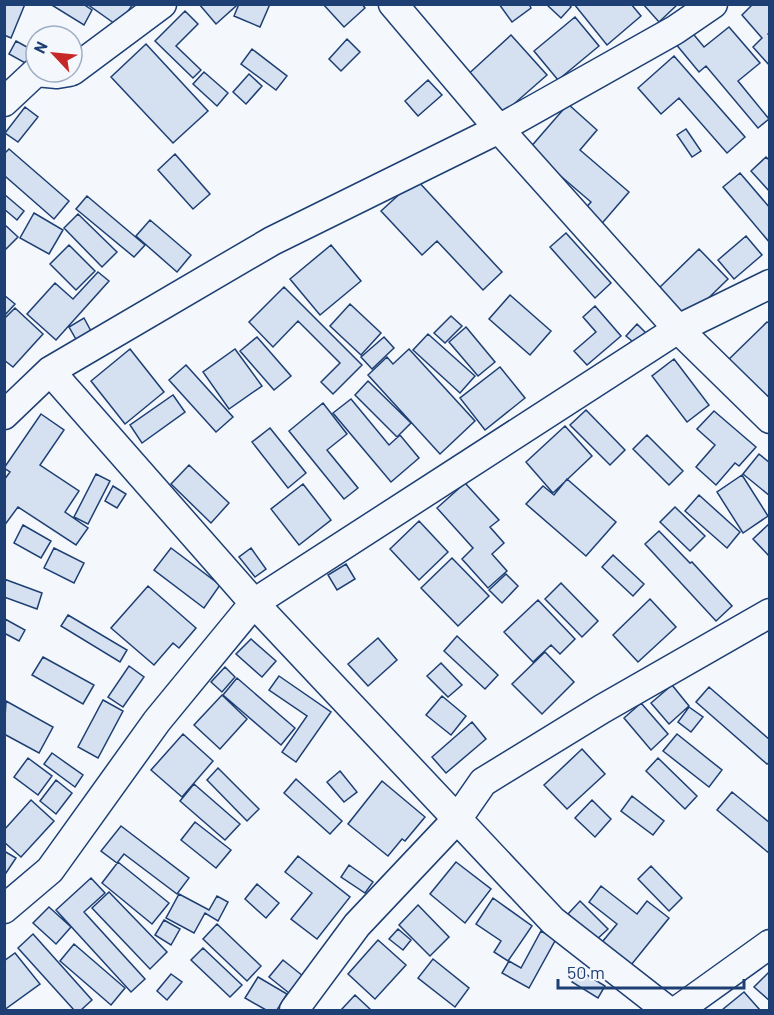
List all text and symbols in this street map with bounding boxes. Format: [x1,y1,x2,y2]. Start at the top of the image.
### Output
north arrow [24,24,84,84]
text: N [29,38,51,56]
scale bar [558,952,744,990]
text: 50 m [567,961,605,983]

